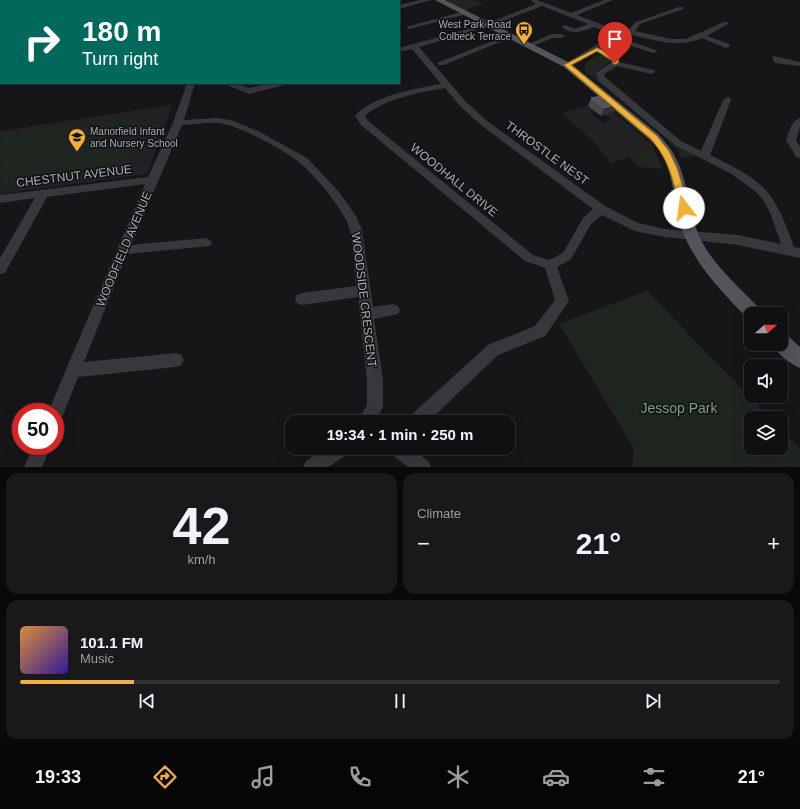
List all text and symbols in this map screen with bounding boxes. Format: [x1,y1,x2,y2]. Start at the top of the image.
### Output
icon: right [16,16,68,68]
text: 180 m [82,16,161,47]
place label: West Park Road Colbeck Terrace [438,19,511,42]
bus stop icon: West Park Road Colbeck Terrace [514,20,534,45]
pin [598,22,632,63]
icon: arrive [604,28,626,50]
text: Turn right [82,49,158,69]
street label: THROSTLE NEST [503,118,592,188]
place label: Manorfield Infant and Nursery School [90,126,178,149]
school or university icon: Manorfield Infant and Nursery School [67,127,87,152]
street label: WOODHALL DRIVE [408,140,500,220]
street label: CHESTNUT AVENUE [15,162,133,190]
position arrow [663,187,705,229]
street label: WOODFIELD AVENUE [93,189,155,309]
street label: WOODSIDE CRESCENT [349,232,379,369]
north arrow [744,307,788,351]
map controls [744,307,788,455]
button: sound [744,359,788,403]
park label: Jessop Park [640,400,719,416]
speed limit sign: 50 [12,403,64,455]
button: layers [744,411,788,455]
text: 19:34 · 1 min · 250 m [327,426,473,443]
text: 42 [173,497,230,555]
text: Climate [417,506,461,521]
text: 21° [576,527,621,560]
text: − [417,531,430,556]
text: + [767,531,780,556]
text: km/h [187,552,216,567]
text: 101.1 FM [80,634,143,651]
text: Music [80,651,114,666]
icon: previous [136,690,158,712]
icon: pause [389,690,411,712]
icon: next [642,690,664,712]
icon: directions [151,763,179,791]
icon: music [249,763,277,791]
icon: phone [346,763,374,791]
icon: climate [444,763,472,791]
icon: car [542,763,570,791]
icon: filters [640,763,668,791]
text: 19:33 [35,767,81,787]
text: 21° [738,767,765,787]

